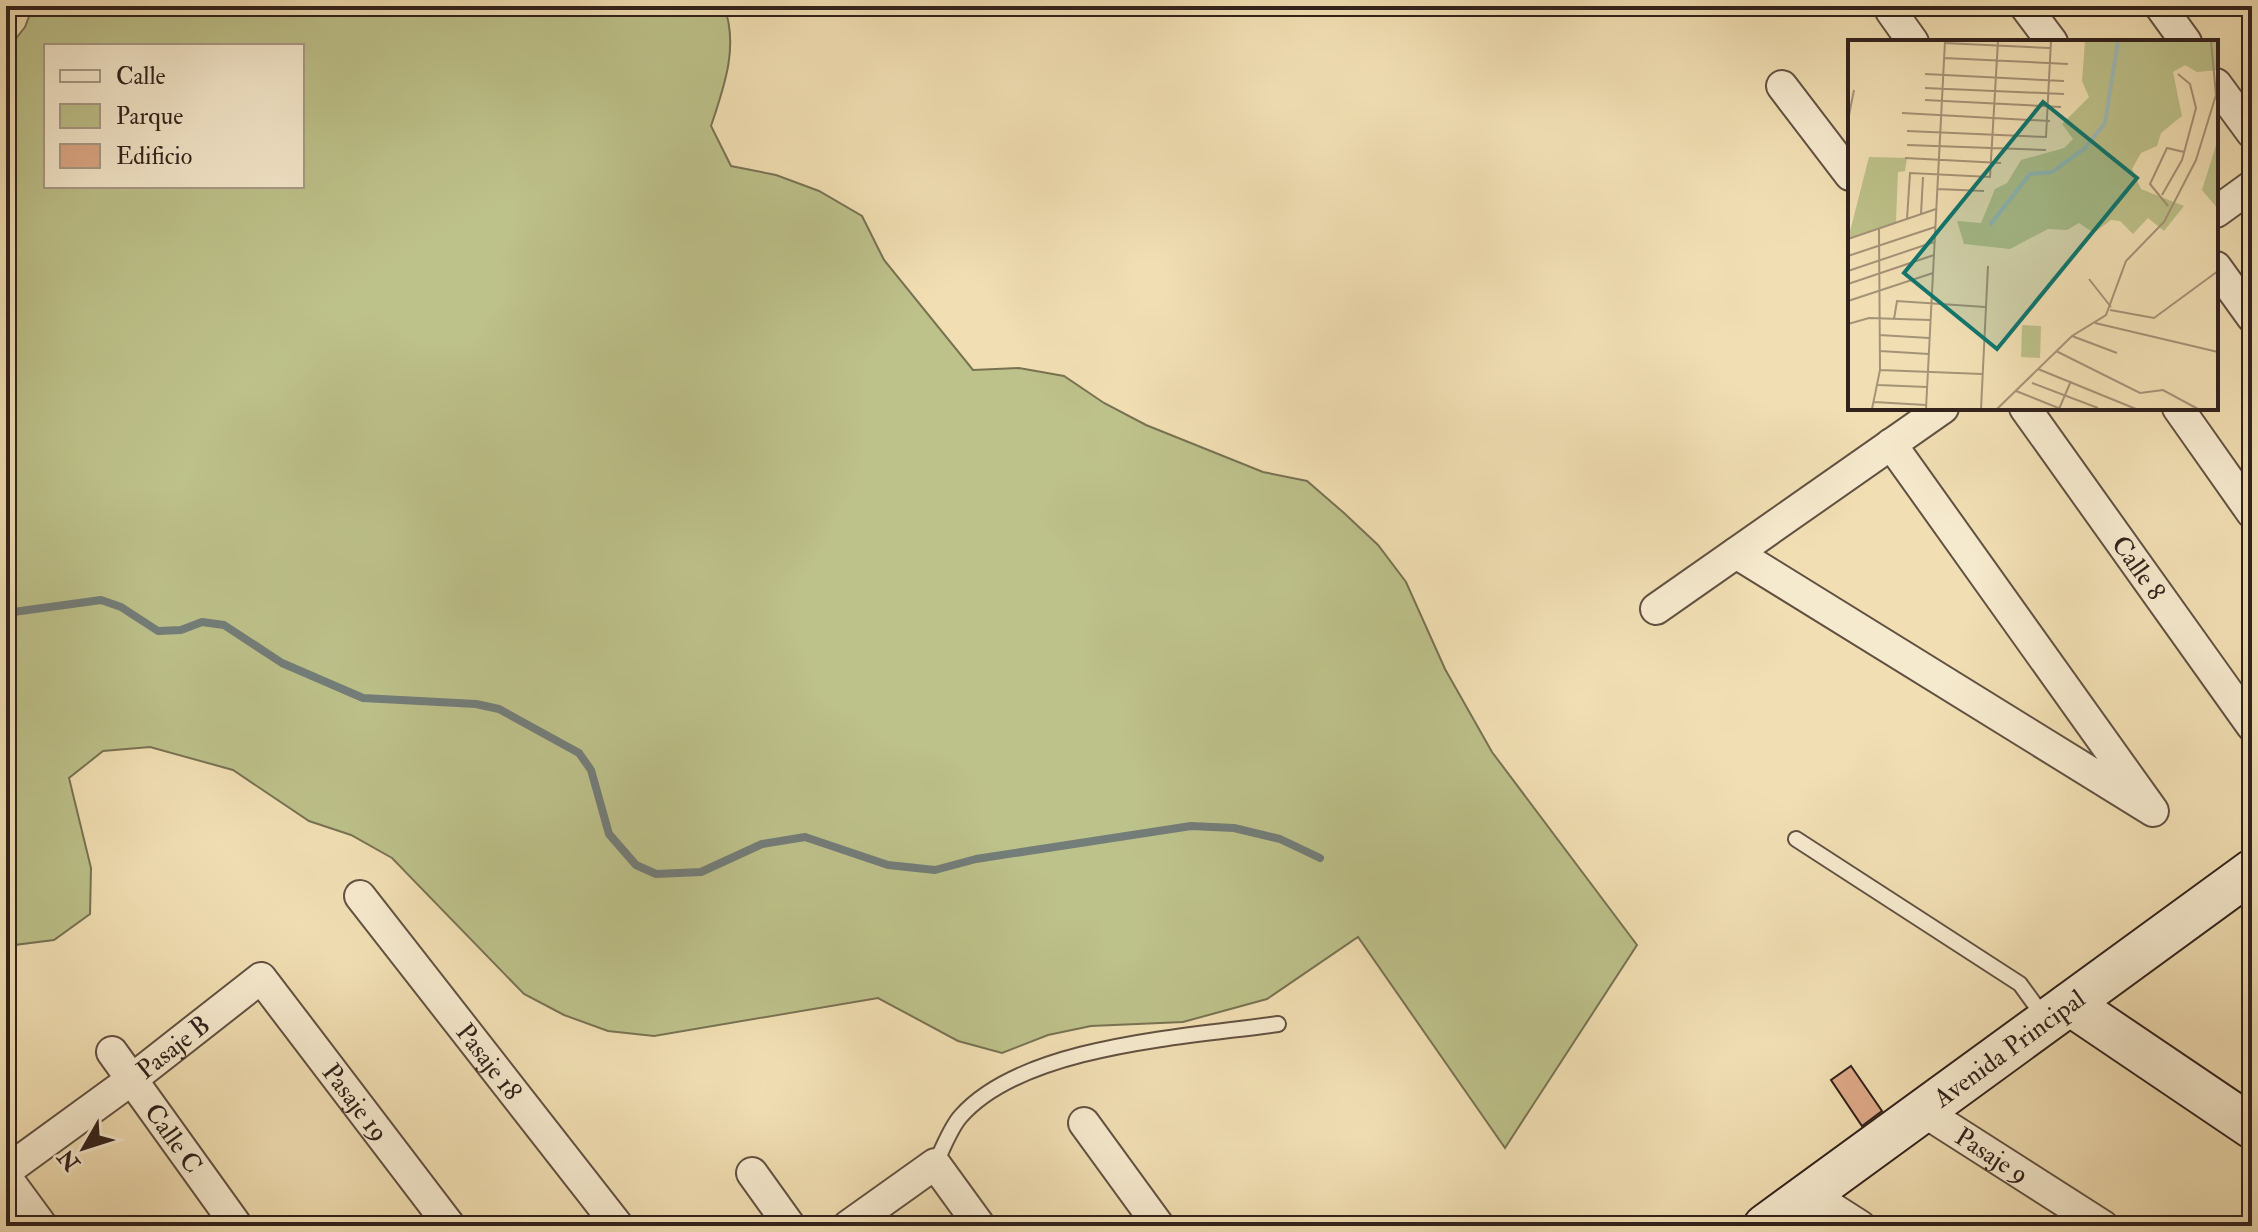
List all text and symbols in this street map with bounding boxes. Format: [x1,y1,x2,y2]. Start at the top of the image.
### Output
inset map [1848,40,2218,410]
legend [44,44,304,188]
text: Calle [116,61,166,92]
text: Parque [116,101,183,132]
text: Edificio [116,141,192,172]
street label: Calle 8 [2104,530,2172,606]
street label: Avenida Principal [1927,983,2092,1115]
street label: Pasaje B [131,1009,217,1086]
street label: Pasaje 18 [449,1017,529,1107]
street label: Pasaje 19 [315,1057,395,1148]
street label: Calle C [137,1098,209,1180]
north arrow [44,1108,124,1188]
street label: Pasaje 9 [1949,1121,2034,1191]
text: N [52,1143,87,1177]

